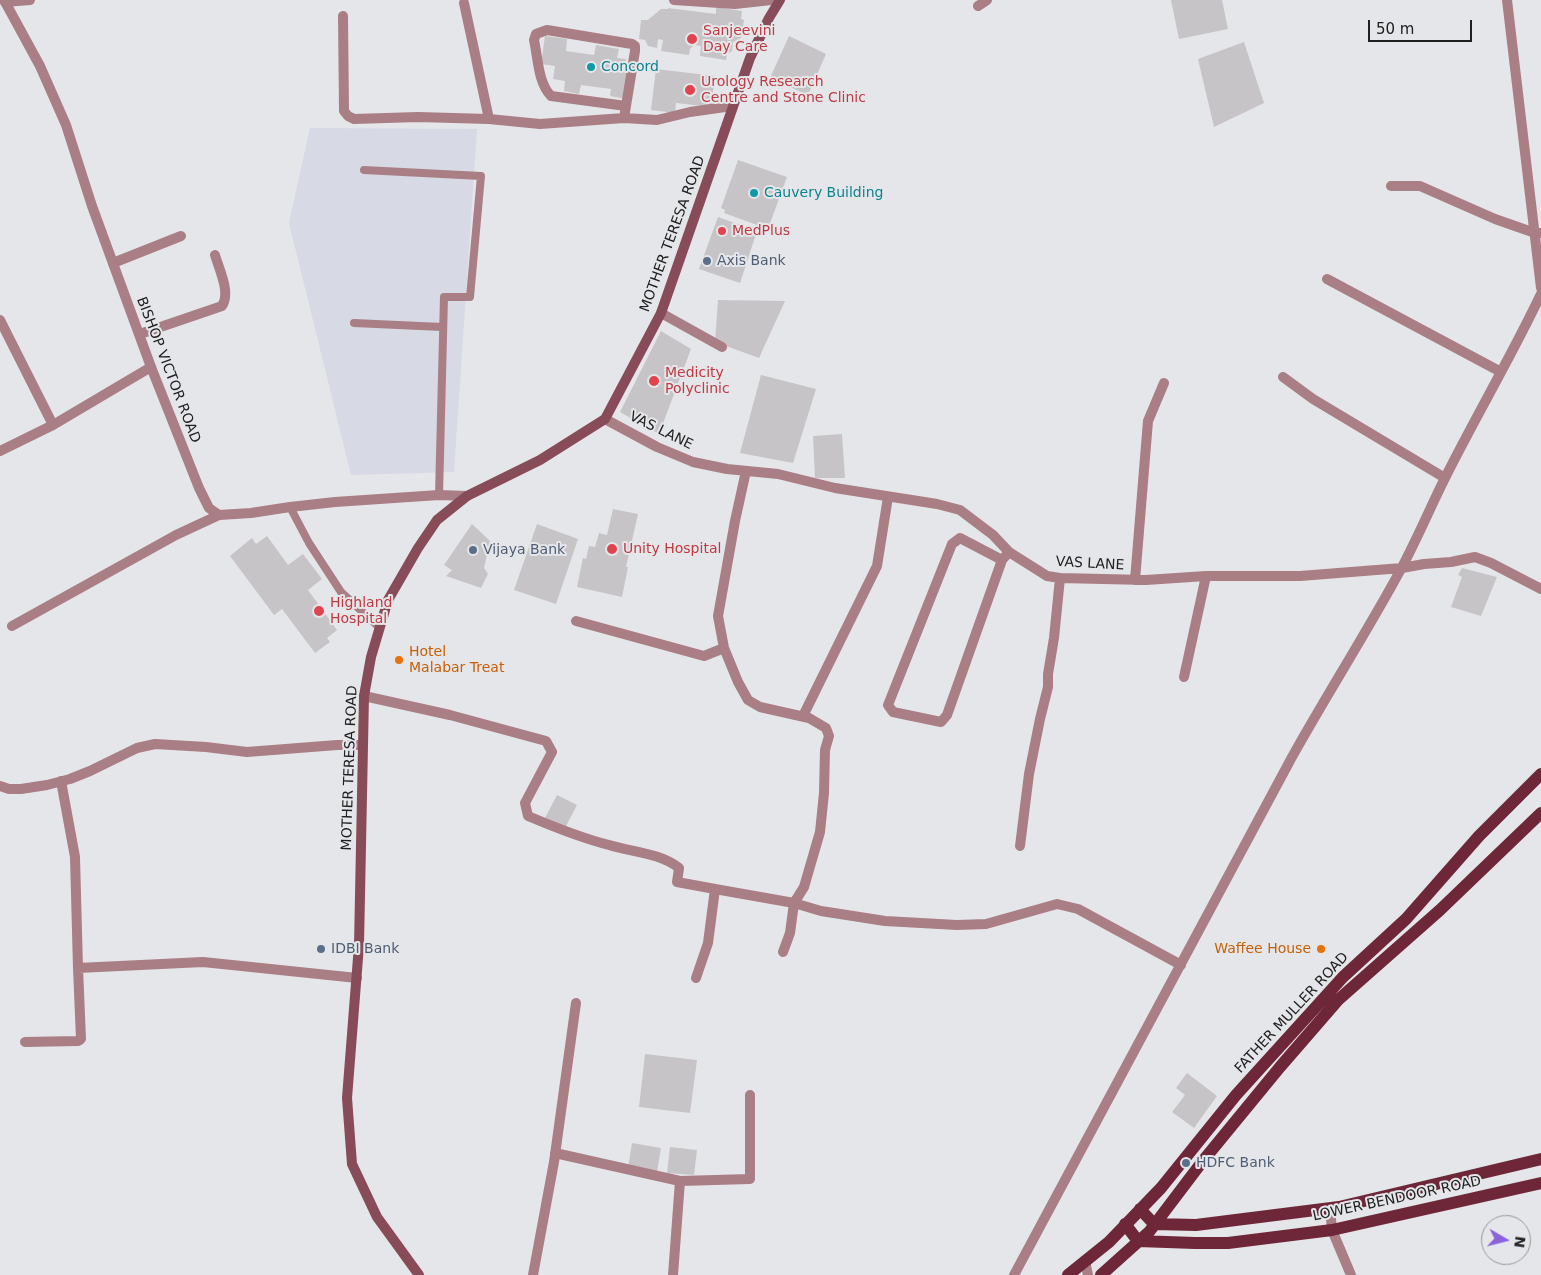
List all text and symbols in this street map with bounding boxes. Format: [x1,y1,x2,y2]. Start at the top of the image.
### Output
scale bar [1371,10,1475,42]
text: 50 m [1376,20,1414,38]
place label: Sanjeevini Day Care [703,23,775,56]
marker: Sanjeevini Day Care [685,32,699,46]
place label: Concord [601,59,659,75]
marker: Concord [585,61,597,73]
place label: Urology Research Centre and Stone Clinic [701,74,866,106]
marker: Urology Research Centre and Stone Clinic [683,83,697,97]
street label: MOTHER TERESA ROAD [637,154,709,314]
place label: Cauvery Building [764,185,883,201]
marker: Cauvery Building [748,187,760,199]
place label: MedPlus [732,223,790,239]
marker: MedPlus [716,225,728,237]
place label: Axis Bank [717,253,786,269]
marker: Axis Bank [701,255,713,267]
street label: BISHOP VICTOR ROAD [132,295,204,445]
place label: Medicity Polyclinic [665,365,730,398]
marker: Medicity Polyclinic [647,374,661,388]
street label: VAS LANE [626,408,696,454]
place label: Unity Hospital [623,541,721,557]
place label: Vijaya Bank [483,542,565,558]
marker: Unity Hospital [605,542,619,556]
marker: Vijaya Bank [467,544,479,556]
street label: VAS LANE [1055,554,1125,574]
place label: Highland Hospital [330,595,392,628]
marker: Highland Hospital [312,604,326,618]
place label: Hotel Malabar Treat [409,644,504,676]
marker: Hotel Malabar Treat [393,654,405,666]
street label: MOTHER TERESA ROAD [339,685,361,851]
place label: IDBI Bank [331,941,399,957]
place label: Waffee House [1214,941,1311,957]
marker: IDBI Bank [315,943,327,955]
marker: Waffee House [1315,943,1327,955]
street label: FATHER MULLER ROAD [1232,949,1352,1077]
place label: HDFC Bank [1196,1155,1275,1171]
marker: HDFC Bank [1180,1157,1192,1169]
street label: LOWER BENDOOR ROAD [1311,1173,1483,1225]
north arrow [1481,1215,1531,1265]
text: N [1511,1235,1529,1249]

